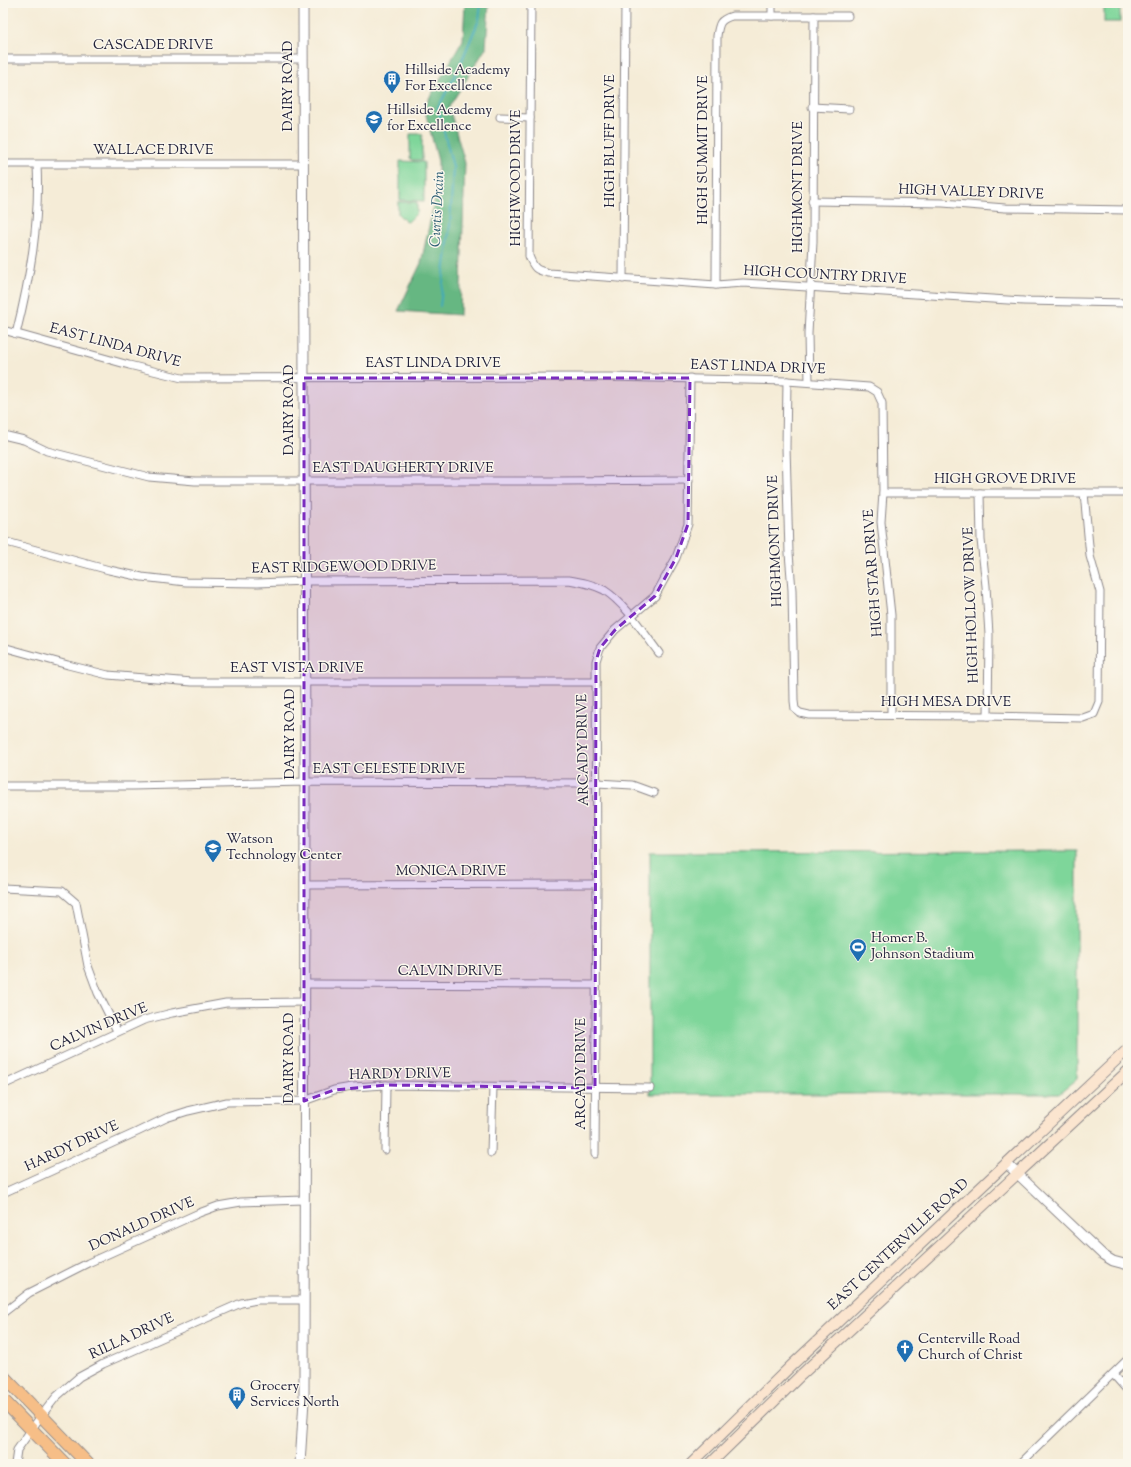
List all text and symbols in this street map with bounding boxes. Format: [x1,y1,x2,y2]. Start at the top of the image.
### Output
street label: CASCADE DRIVE [93,36,214,56]
street label: DAIRY ROAD [279,41,299,131]
place label: Hillside Academy For Excellence [405,61,510,97]
building icon: Hillside Academy For Excellence [382,69,402,94]
street label: HIGH BLUFF DRIVE [601,74,621,208]
street label: HIGH SUMMIT DRIVE [694,75,714,225]
place label: Hillside Academy for Excellence [387,101,492,137]
school or university icon: Hillside Academy for Excellence [364,109,384,134]
street label: HIGHWOOD DRIVE [507,109,527,246]
street label: HIGHMONT DRIVE [789,120,809,253]
street label: WALLACE DRIVE [93,141,214,161]
water label: Curtis Drain [426,170,450,248]
street label: HIGH VALLEY DRIVE [898,180,1045,206]
street label: HIGH COUNTRY DRIVE [743,262,908,290]
street label: EAST LINDA DRIVE [47,319,183,373]
street label: EAST LINDA DRIVE [365,354,501,374]
street label: EAST LINDA DRIVE [690,356,826,380]
street label: DAIRY ROAD [280,365,300,455]
street label: EAST DAUGHERTY DRIVE [312,459,494,479]
street label: HIGH GROVE DRIVE [934,470,1077,490]
street label: HIGHMONT DRIVE [764,474,788,607]
street label: HIGH STAR DRIVE [860,508,888,638]
street label: HIGH HOLLOW DRIVE [959,526,985,684]
street label: EAST RIDGEWOOD DRIVE [251,556,437,580]
street label: EAST VISTA DRIVE [230,659,364,679]
street label: DAIRY ROAD [281,689,301,779]
street label: ARCADY DRIVE [573,693,595,806]
street label: HIGH MESA DRIVE [881,693,1012,713]
street label: EAST CELESTE DRIVE [313,760,466,780]
place label: Watson Technology Center [226,830,342,866]
school or university icon: Watson Technology Center [203,838,223,863]
street label: MONICA DRIVE [396,862,507,882]
place label: Homer B. Johnson Stadium [870,929,975,965]
sports icon: Homer B. Johnson Stadium [848,937,868,962]
street label: CALVIN DRIVE [398,962,503,982]
street label: CALVIN DRIVE [47,998,151,1058]
street label: DAIRY ROAD [280,1013,300,1103]
street label: ARCADY DRIVE [572,1017,592,1130]
street label: HARDY DRIVE [349,1064,452,1086]
street label: HARDY DRIVE [22,1116,123,1178]
street label: EAST CENTERVILLE ROAD [824,1174,974,1316]
street label: DONALD DRIVE [86,1193,198,1257]
street label: RILLA DRIVE [86,1308,178,1365]
place label: Centerville Road Church of Christ [918,1330,1023,1366]
church icon: Centerville Road Church of Christ [895,1338,915,1363]
place label: Grocery Services North [250,1377,340,1413]
building icon: Grocery Services North [227,1385,247,1410]

